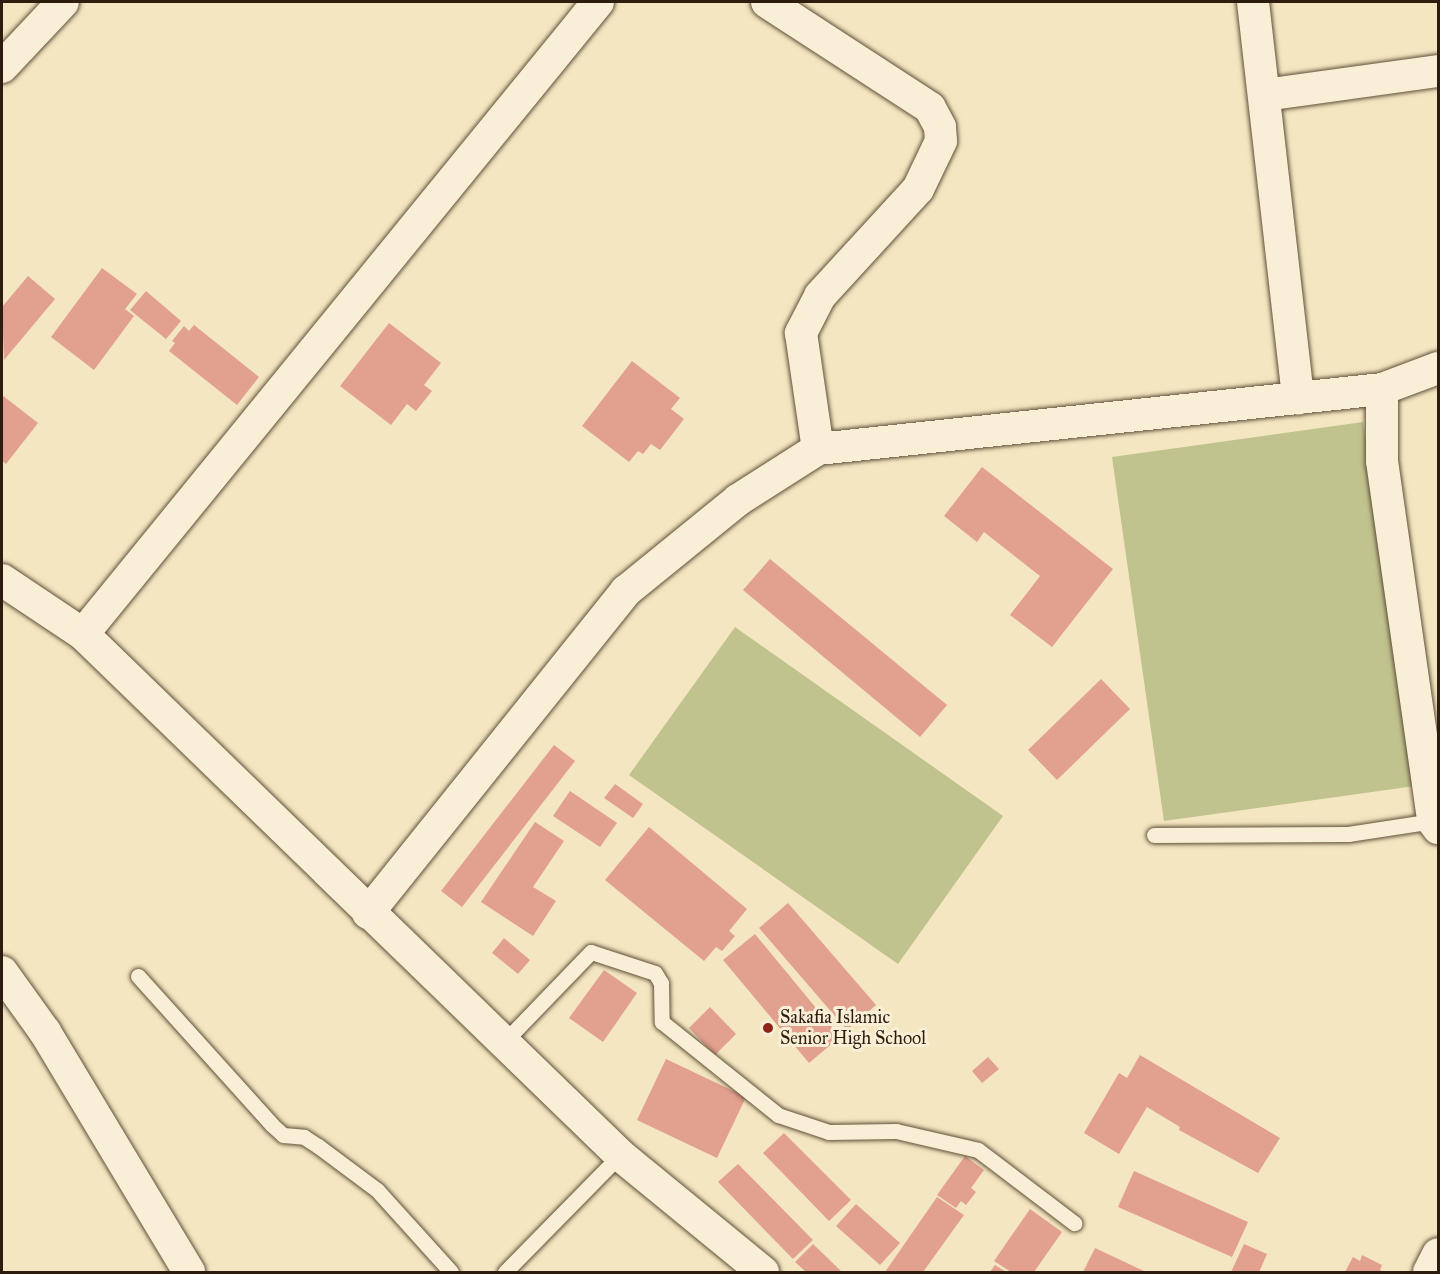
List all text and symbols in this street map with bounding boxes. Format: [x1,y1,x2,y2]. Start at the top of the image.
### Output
place label: Sakafia Islamic Senior High School [780,1007,926,1050]
marker: Sakafia Islamic Senior High School [761,1021,775,1035]

